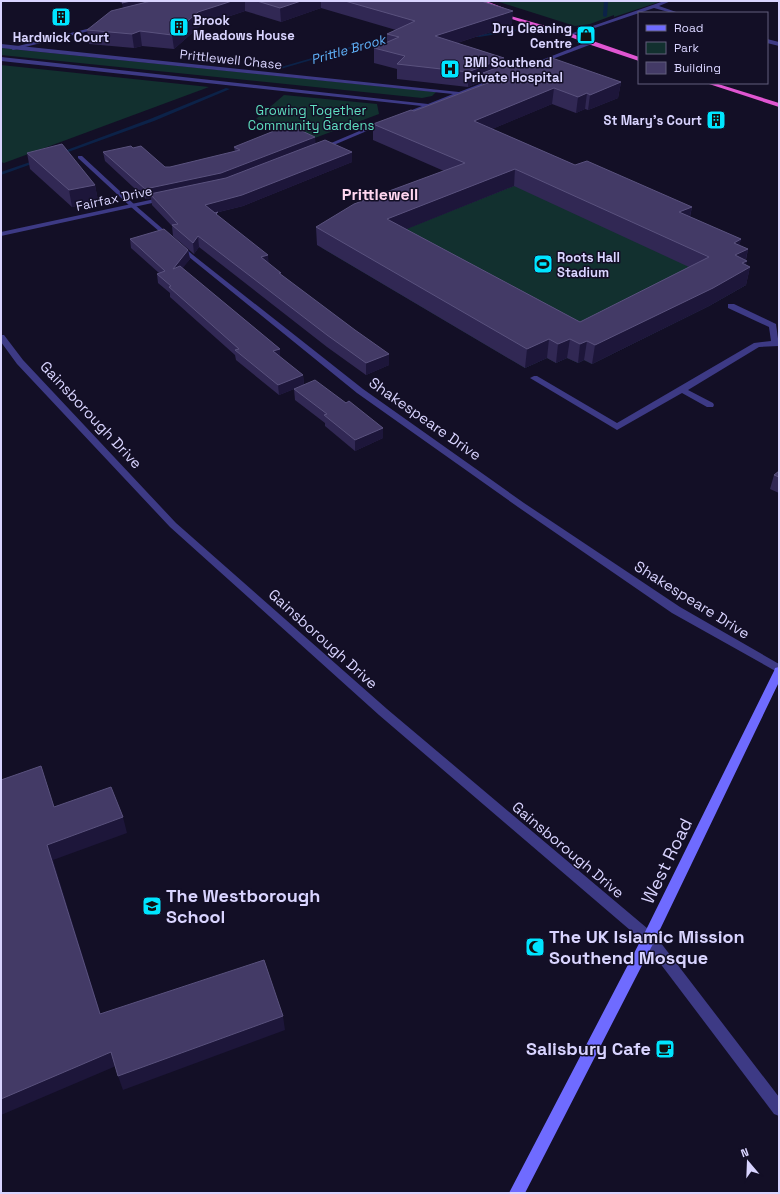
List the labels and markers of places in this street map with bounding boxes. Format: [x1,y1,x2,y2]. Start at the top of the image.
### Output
building icon: Hardwick Court [50,6,72,28]
place label: Brook Meadows House [193,12,295,44]
building icon: Brook Meadows House [168,16,190,38]
place label: Dry Cleaning Centre [492,20,572,52]
shop icon: Dry Cleaning Centre [575,24,597,46]
place label: Hardwick Court [13,29,109,46]
place label: BMI Southend Private Hospital [464,54,563,86]
hospital icon: BMI Southend Private Hospital [439,58,461,80]
building icon: St Mary's Court [705,109,727,131]
place label: St Mary's Court [604,112,702,129]
place label: Roots Hall Stadium [557,249,620,281]
sports icon: Roots Hall Stadium [532,253,554,275]
place label: The Westborough School [166,884,320,928]
school or university icon: The Westborough School [141,895,163,917]
place label: The UK Islamic Mission Southend Mosque [549,925,745,969]
mosque icon: The UK Islamic Mission Southend Mosque [524,936,546,958]
place label: Salisbury Cafe [526,1037,651,1060]
cafe icon: Salisbury Cafe [654,1038,676,1060]

